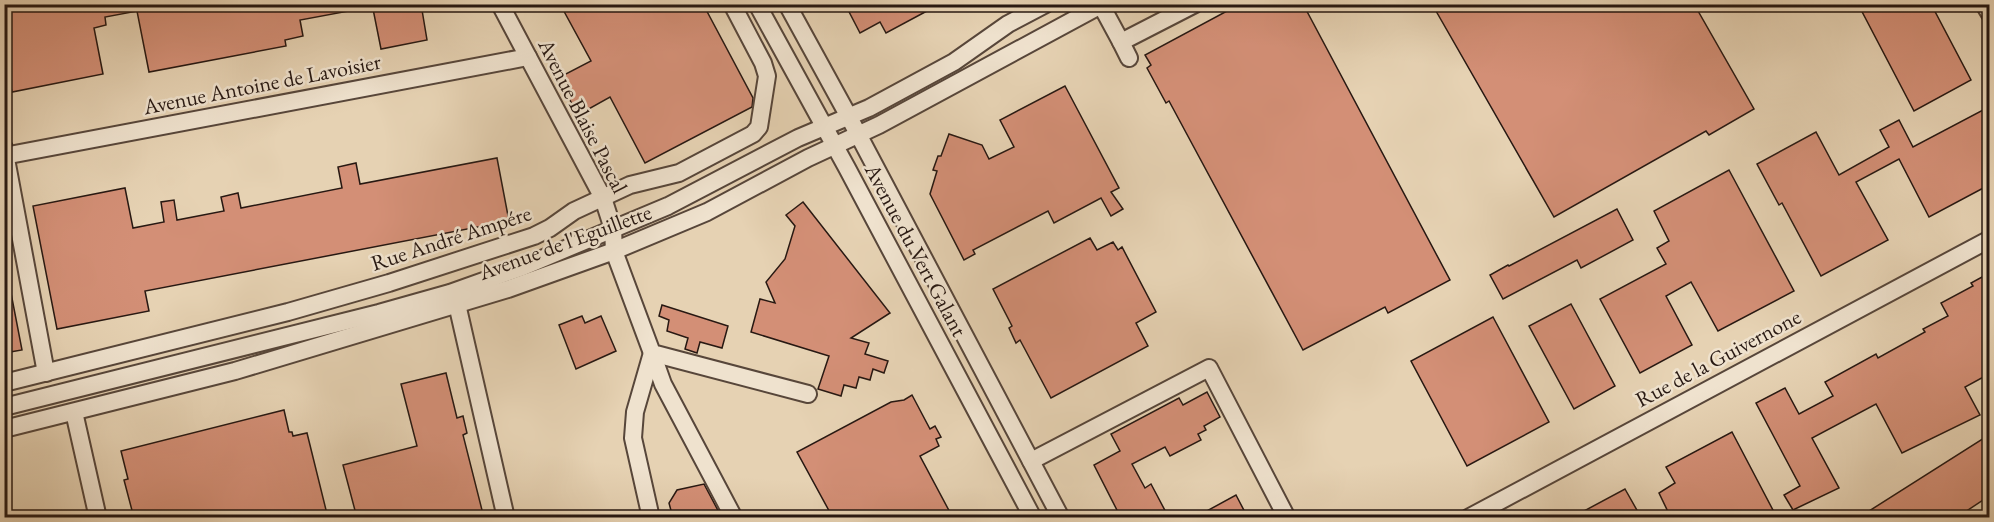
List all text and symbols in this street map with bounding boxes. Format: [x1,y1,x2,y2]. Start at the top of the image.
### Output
street label: Avenue Blaise Pascal [531,33,634,198]
street label: Avenue Antoine de Lavoisier [140,47,384,121]
street label: Avenue du Vert Galant [858,158,974,342]
street label: Avenue de l'Eguillette [474,197,656,287]
street label: Rue André Ampére [367,198,535,278]
street label: Rue de la Guivernone [1630,302,1806,414]

